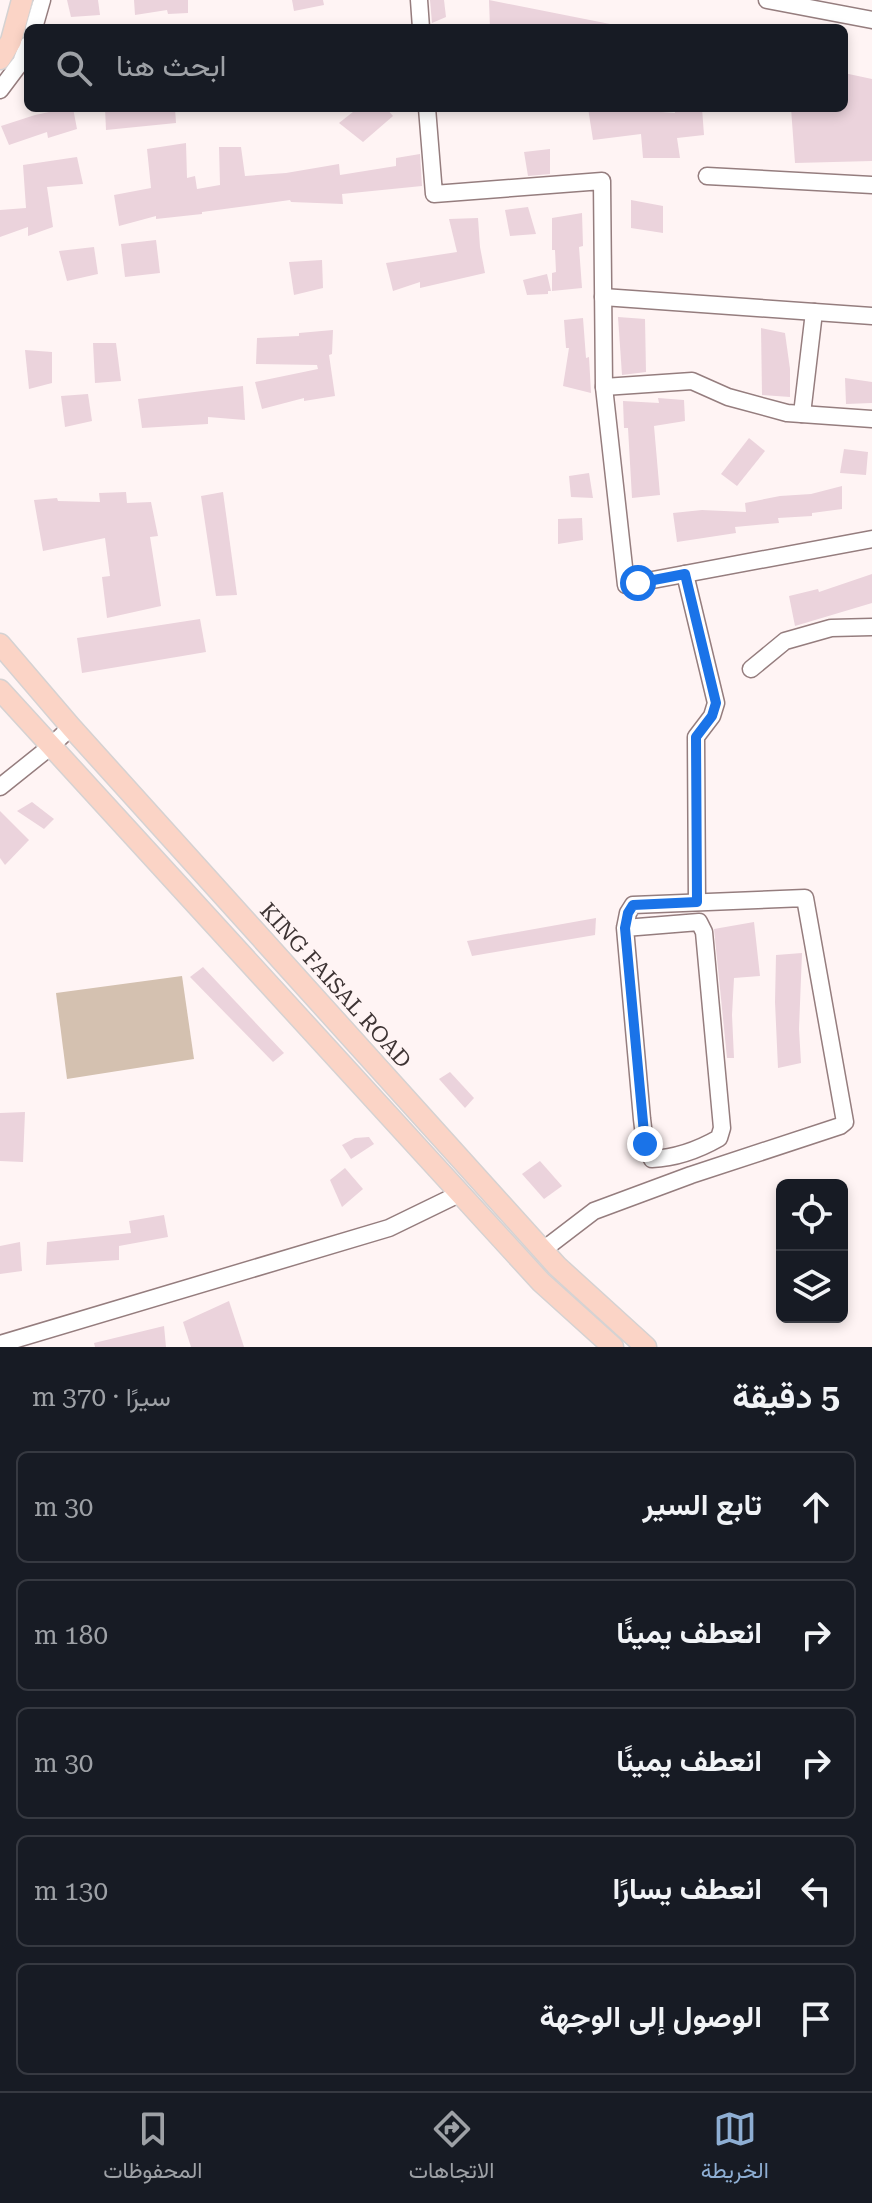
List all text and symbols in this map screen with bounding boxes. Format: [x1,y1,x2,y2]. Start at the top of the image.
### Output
search box [24,24,848,112]
icon: search [52,46,96,90]
text: ابحث هنا [116,48,227,83]
route start [620,565,656,601]
street label: KING FAISAL ROAD [255,898,416,1073]
route end [627,1126,663,1162]
map controls [776,1179,848,1323]
button: locate [776,1179,848,1251]
button: layers [776,1251,848,1323]
text: 5 دقيقة [732,1376,840,1416]
text: سيرًا · 370 m [32,1382,171,1412]
icon: ahead [794,1485,838,1529]
text: تابع السير [643,1487,762,1522]
text: 30 m [34,1492,93,1522]
icon: right [794,1613,838,1657]
text: انعطف يمينًا [616,1615,762,1650]
text: 180 m [34,1620,108,1650]
icon: right [794,1741,838,1785]
text: انعطف يمينًا [616,1743,762,1778]
text: 30 m [34,1748,93,1778]
icon: left [794,1869,838,1913]
text: انعطف يسارًا [612,1871,762,1906]
text: 130 m [34,1876,108,1906]
icon: arrive [794,1997,838,2041]
text: الوصول إلى الوجهة [539,1999,762,2034]
tab: المحفوظات [103,2107,202,2190]
tab: الاتجاهات [409,2107,494,2190]
tab: الخريطة [701,2107,769,2190]

